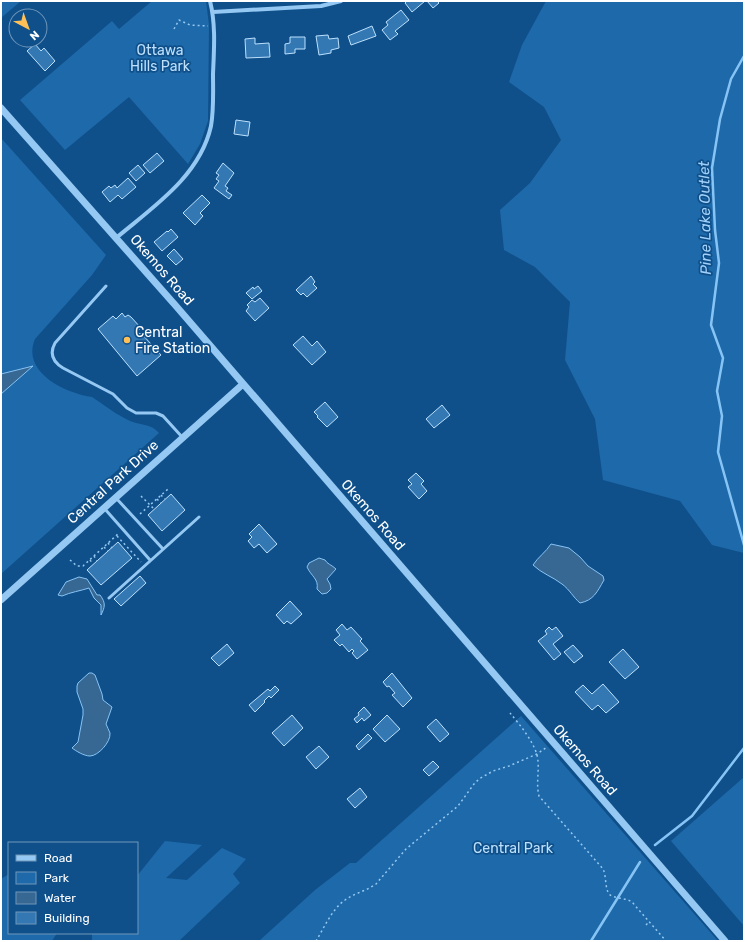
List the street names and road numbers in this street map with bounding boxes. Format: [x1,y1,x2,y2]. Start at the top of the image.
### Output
street label: Okemos Road [127,231,197,309]
street label: Central Park Drive [64,436,162,527]
street label: Okemos Road [338,476,408,554]
street label: Okemos Road [550,721,620,799]

